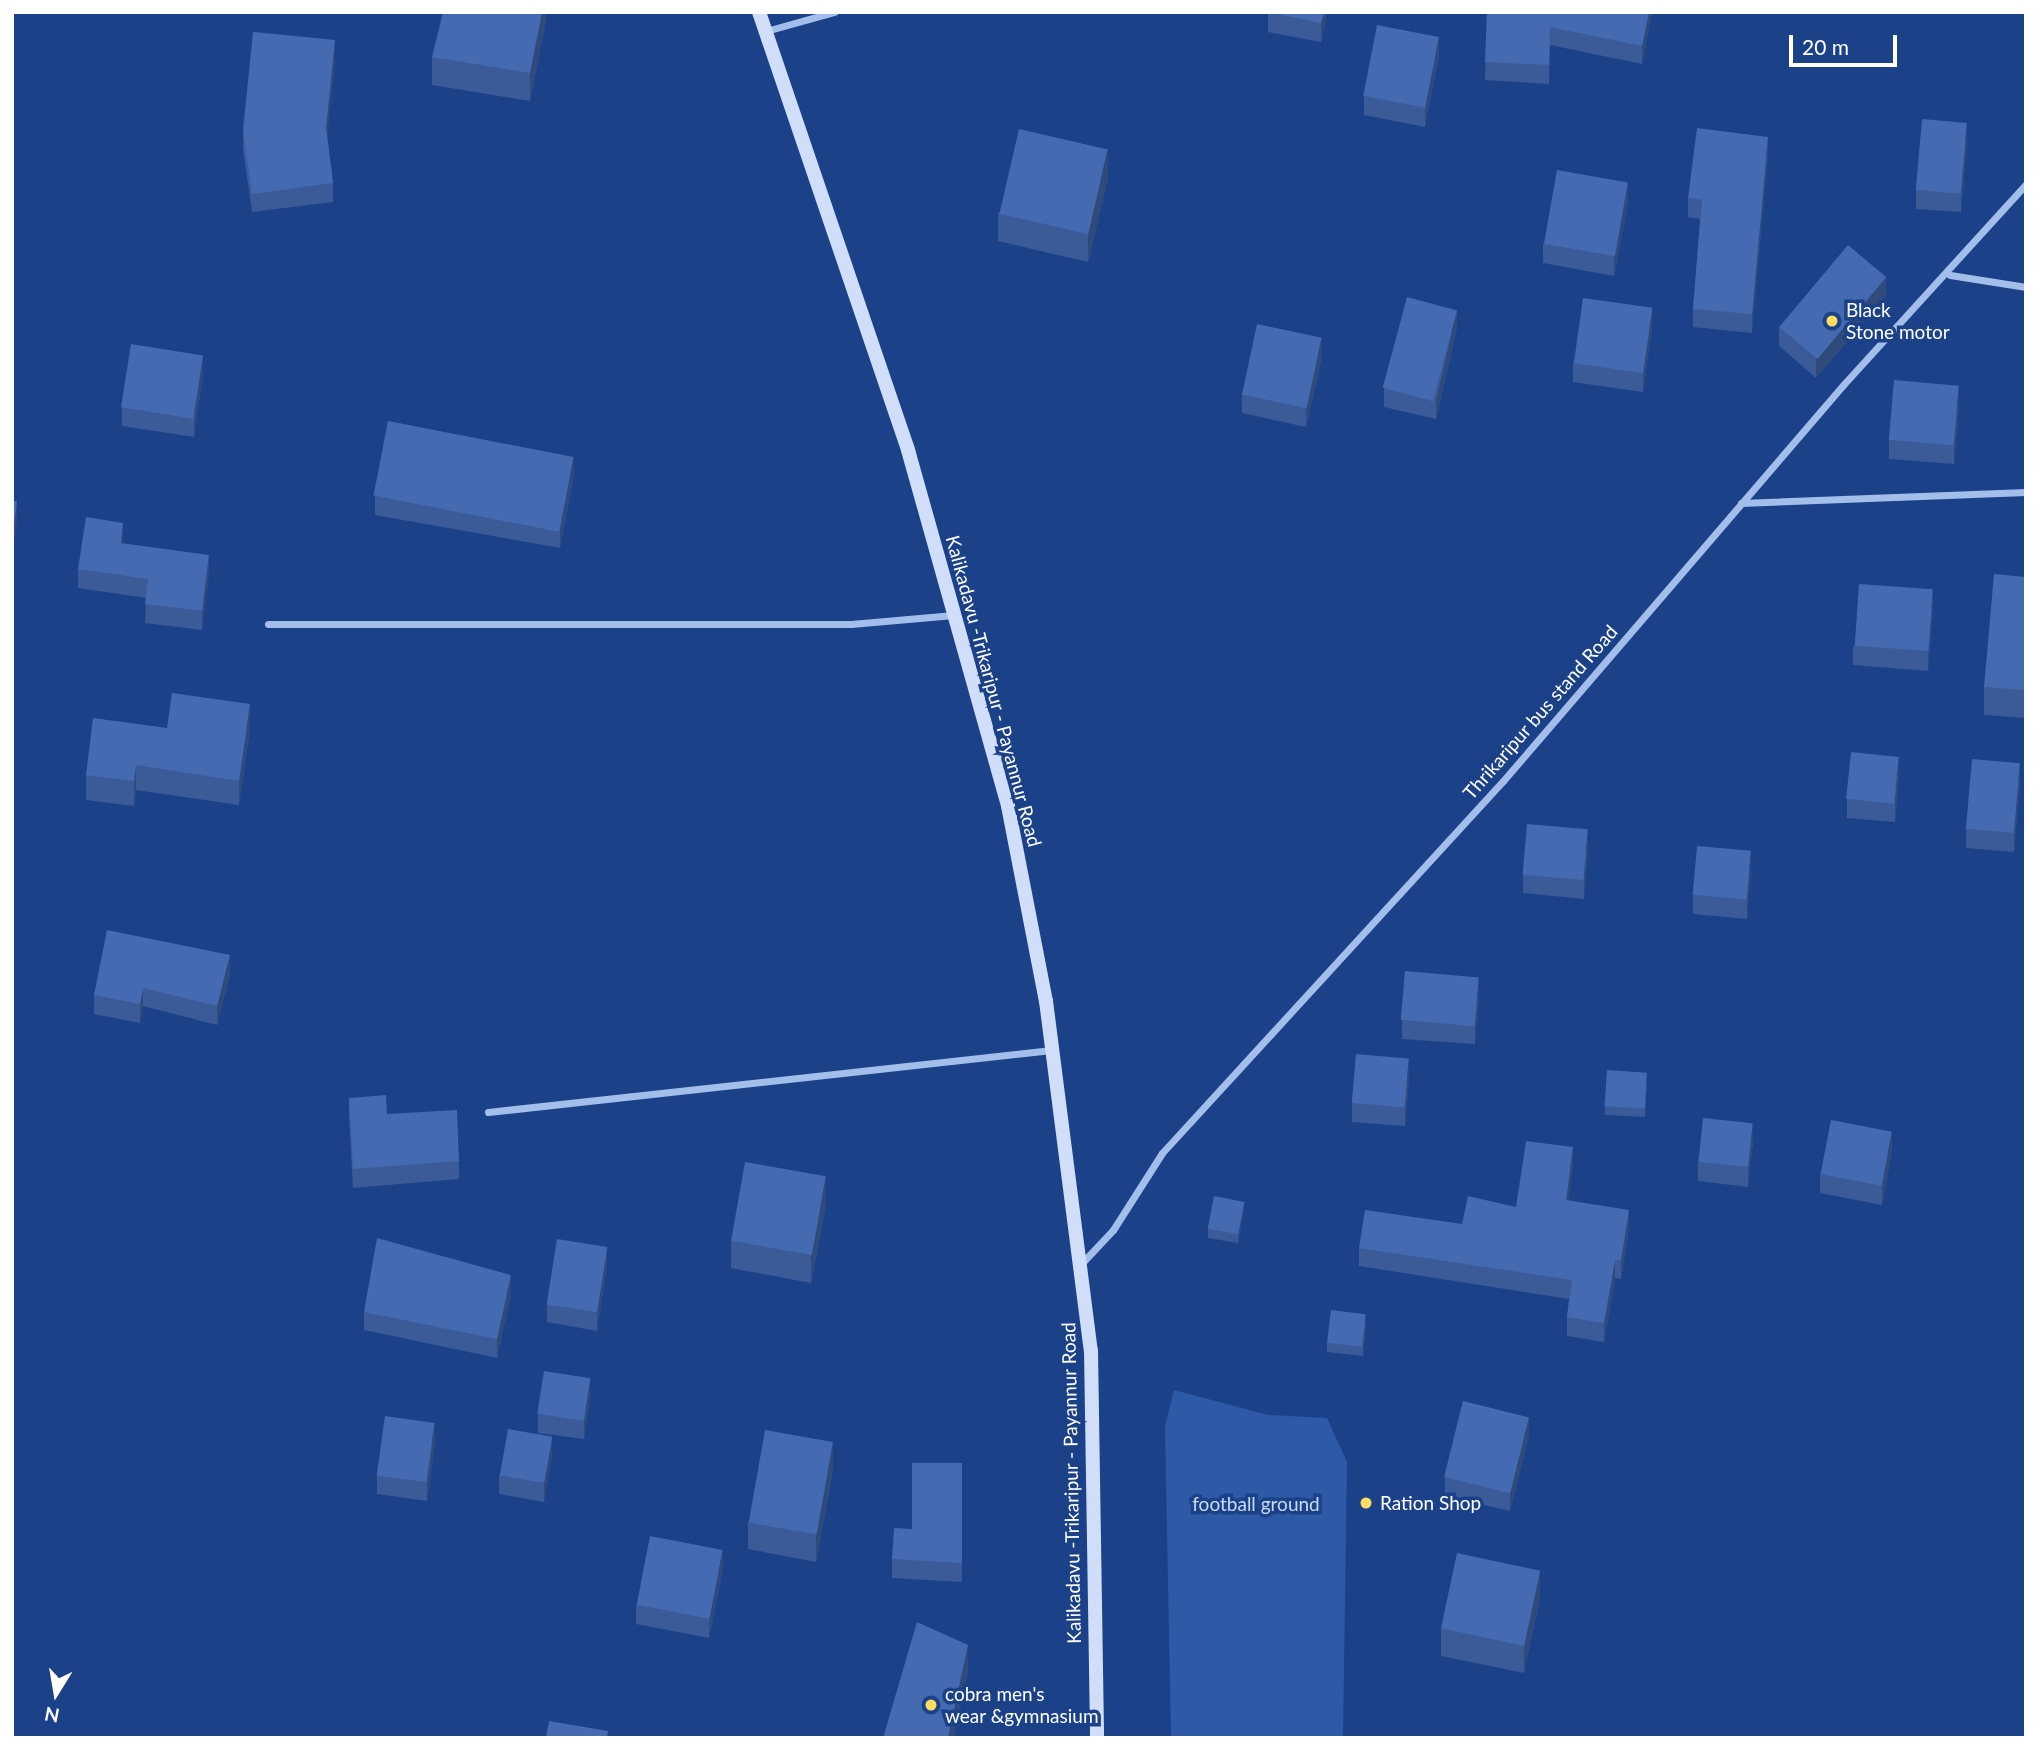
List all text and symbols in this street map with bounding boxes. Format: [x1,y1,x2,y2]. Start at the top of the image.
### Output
scale bar [1793,21,1902,65]
text: 20 m [1802,34,1849,59]
place label: Black Stone motor [1846,299,1950,343]
marker: Black Stone motor [1824,313,1840,329]
street label: Kalikadavu -Trikaripur - Payannur Road [941,532,1047,850]
street label: Thrikaripur bus stand Road [1458,620,1622,804]
street label: Kalikadavu -Trikaripur - Payannur Road [1057,1322,1085,1644]
place label: Ration Shop [1380,1492,1481,1514]
park label: football ground [1192,1493,1320,1515]
marker: Ration Shop [1358,1495,1374,1511]
north arrow [21,1659,91,1729]
place label: cobra men's wear &gymnasium [945,1683,1099,1727]
marker: cobra men's wear &gymnasium [923,1697,939,1713]
text: N [43,1702,61,1728]

